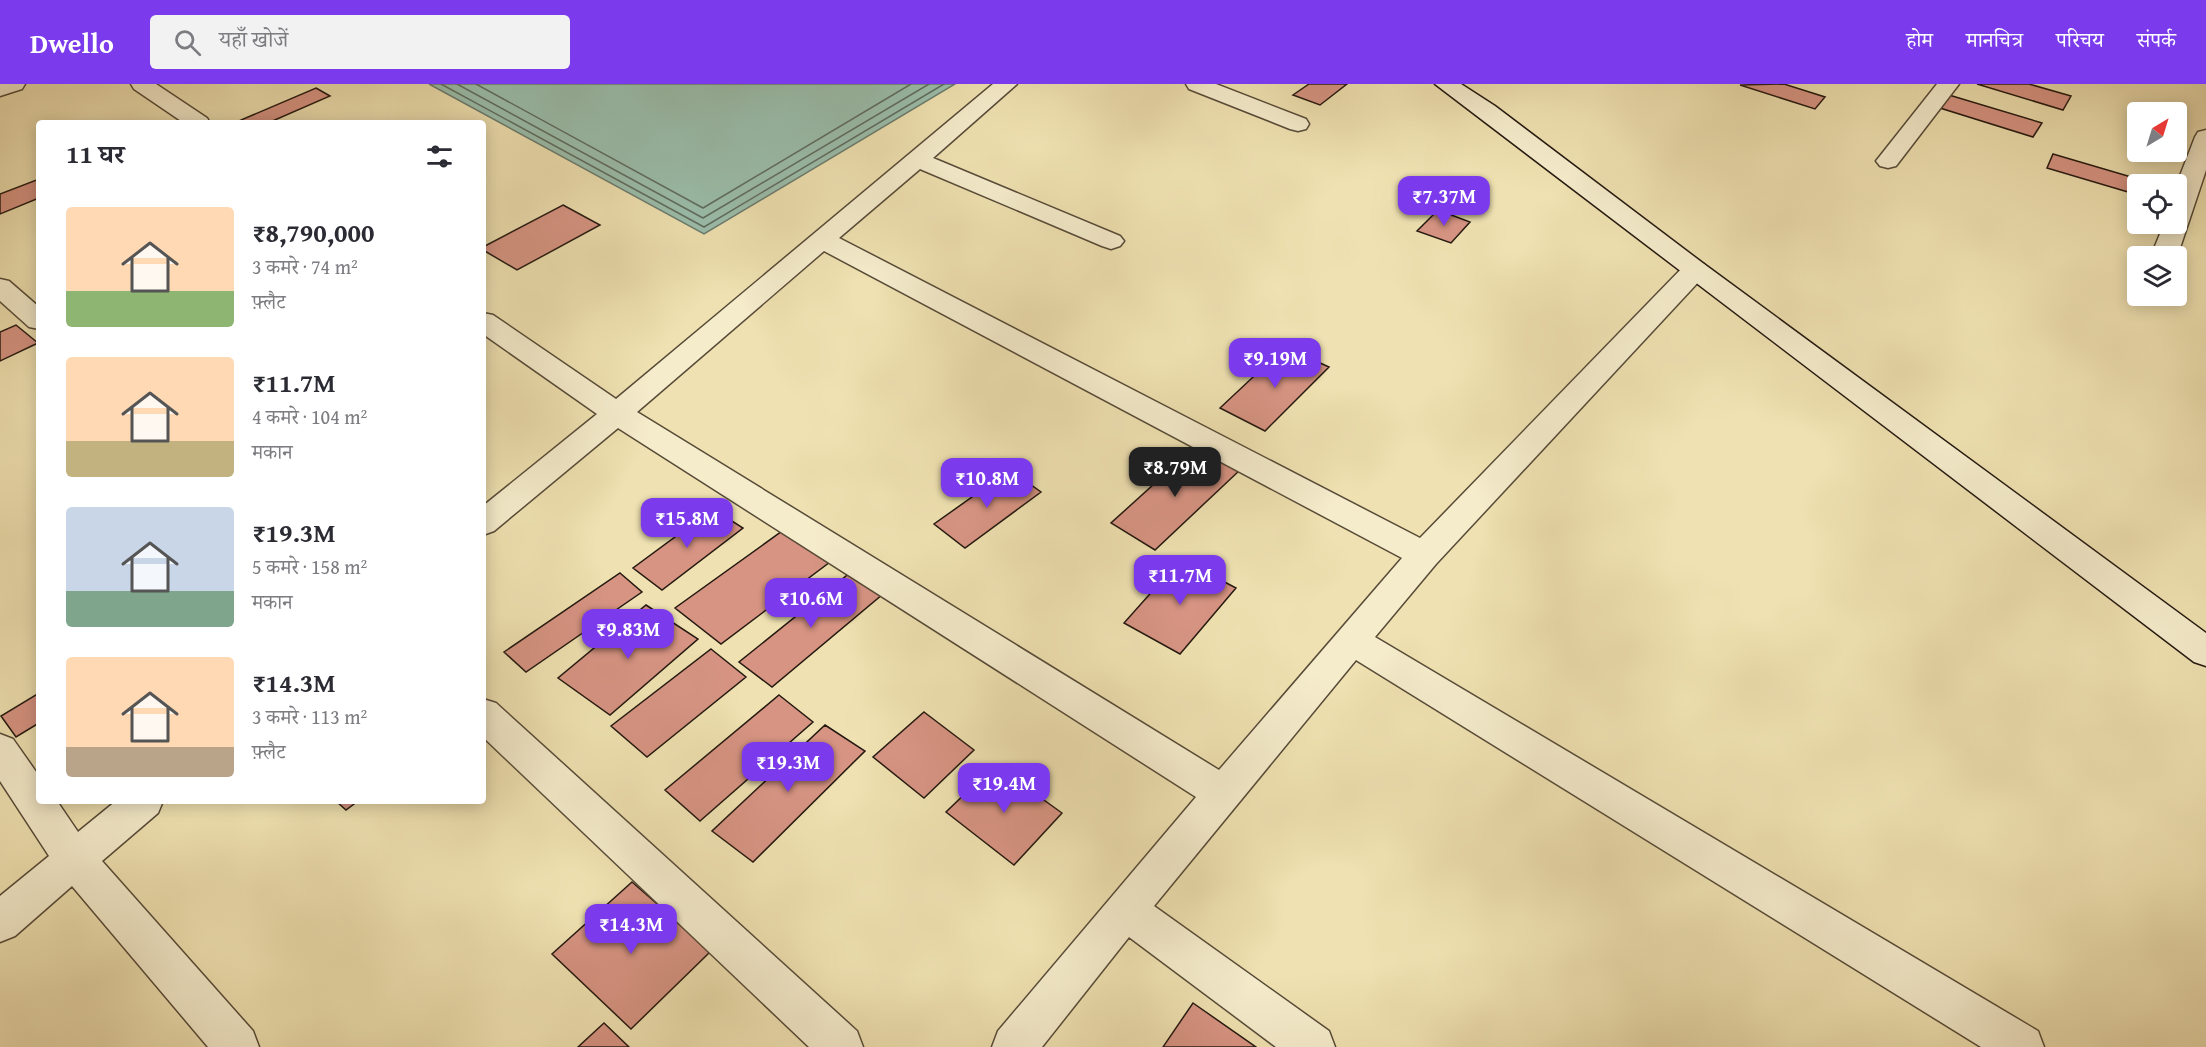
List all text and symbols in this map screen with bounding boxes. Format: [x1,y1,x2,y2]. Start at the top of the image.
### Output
search box [150,15,570,69]
text: Dwello [30,22,114,63]
text: यहाँ खोजें [219,23,288,55]
text: होम [1906,24,1933,55]
text: मानचित्र [1966,24,2023,55]
text: परिचय [2056,24,2104,55]
text: संपर्क [2137,24,2176,55]
icon: search [171,26,204,59]
north arrow [2127,102,2187,162]
map controls [2127,102,2187,306]
text: 11 घर [66,134,124,173]
icon: filters [423,140,456,173]
button: locate [2127,174,2187,234]
pin: ₹7.37M [1395,176,1493,227]
text: ₹7.37M [1412,181,1476,210]
text: ₹8,790,000 [252,213,374,252]
icon: home [114,231,186,303]
button: layers [2127,246,2187,306]
text: 3 कमरे · 74 m² [252,252,358,281]
text: फ़्लैट [252,287,285,316]
pin: ₹9.19M [1226,338,1324,389]
text: ₹9.19M [1243,343,1307,372]
text: ₹11.7M [252,363,336,402]
icon: home [114,381,186,453]
text: 4 कमरे · 104 m² [252,402,367,431]
text: मकान [252,437,293,466]
pin: ₹8.79M [1126,447,1224,498]
text: ₹8.79M [1143,452,1207,481]
pin: ₹10.8M [938,458,1036,509]
text: ₹10.8M [955,463,1019,492]
pin: ₹15.8M [638,498,736,549]
text: ₹15.8M [655,503,719,532]
text: ₹19.3M [252,513,336,552]
icon: home [114,531,186,603]
text: 5 कमरे · 158 m² [252,552,367,581]
pin: ₹11.7M [1131,555,1229,606]
text: ₹11.7M [1148,560,1212,589]
pin: ₹10.6M [762,578,860,629]
text: ₹10.6M [779,583,843,612]
text: मकान [252,587,293,616]
pin: ₹9.83M [579,609,677,660]
text: ₹9.83M [596,614,660,643]
text: ₹14.3M [252,663,336,702]
icon: home [114,681,186,753]
text: 3 कमरे · 113 m² [252,702,367,731]
text: फ़्लैट [252,737,285,766]
pin: ₹19.3M [739,742,837,793]
text: ₹19.3M [756,747,820,776]
pin: ₹19.4M [955,763,1053,814]
text: ₹19.4M [972,768,1036,797]
pin: ₹14.3M [582,904,680,955]
text: ₹14.3M [599,909,663,938]

